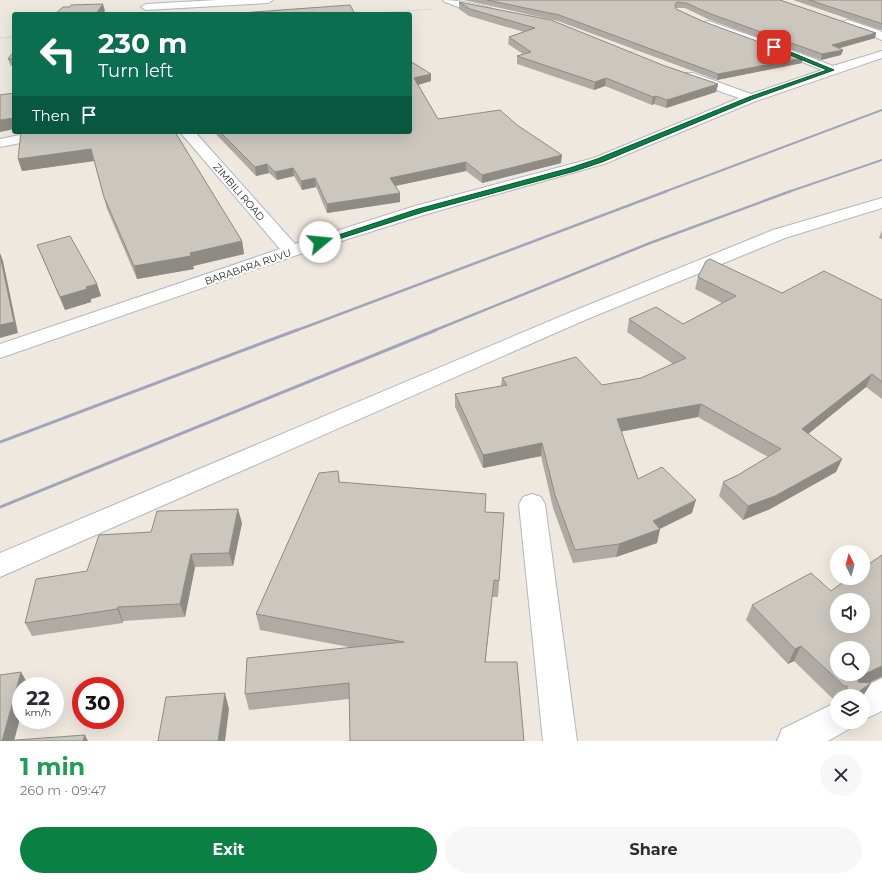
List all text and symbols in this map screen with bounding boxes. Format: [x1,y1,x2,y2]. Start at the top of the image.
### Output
text: 230 m [98,26,187,60]
icon: left [32,28,84,80]
pin [757,30,791,64]
icon: arrive [763,36,785,58]
text: Turn left [98,60,173,82]
icon: arrive [78,104,100,126]
text: Then [32,106,70,125]
street label: ZIMBILI ROAD [210,161,268,223]
position arrow [299,221,341,263]
street label: BARABARA RUVU [203,246,293,288]
north arrow [830,545,870,585]
map controls [830,545,870,729]
button: sound [830,593,870,633]
button: search [830,641,870,681]
speed limit sign: 30 [72,677,124,729]
text: 22 [26,686,50,710]
button: layers [830,689,870,729]
text: km/h [25,706,51,719]
text: 1 min [20,752,85,781]
button: close [820,754,862,796]
text: 260 m · 09:47 [20,782,106,798]
button: Exit [20,827,437,873]
button: Share [445,827,862,873]

